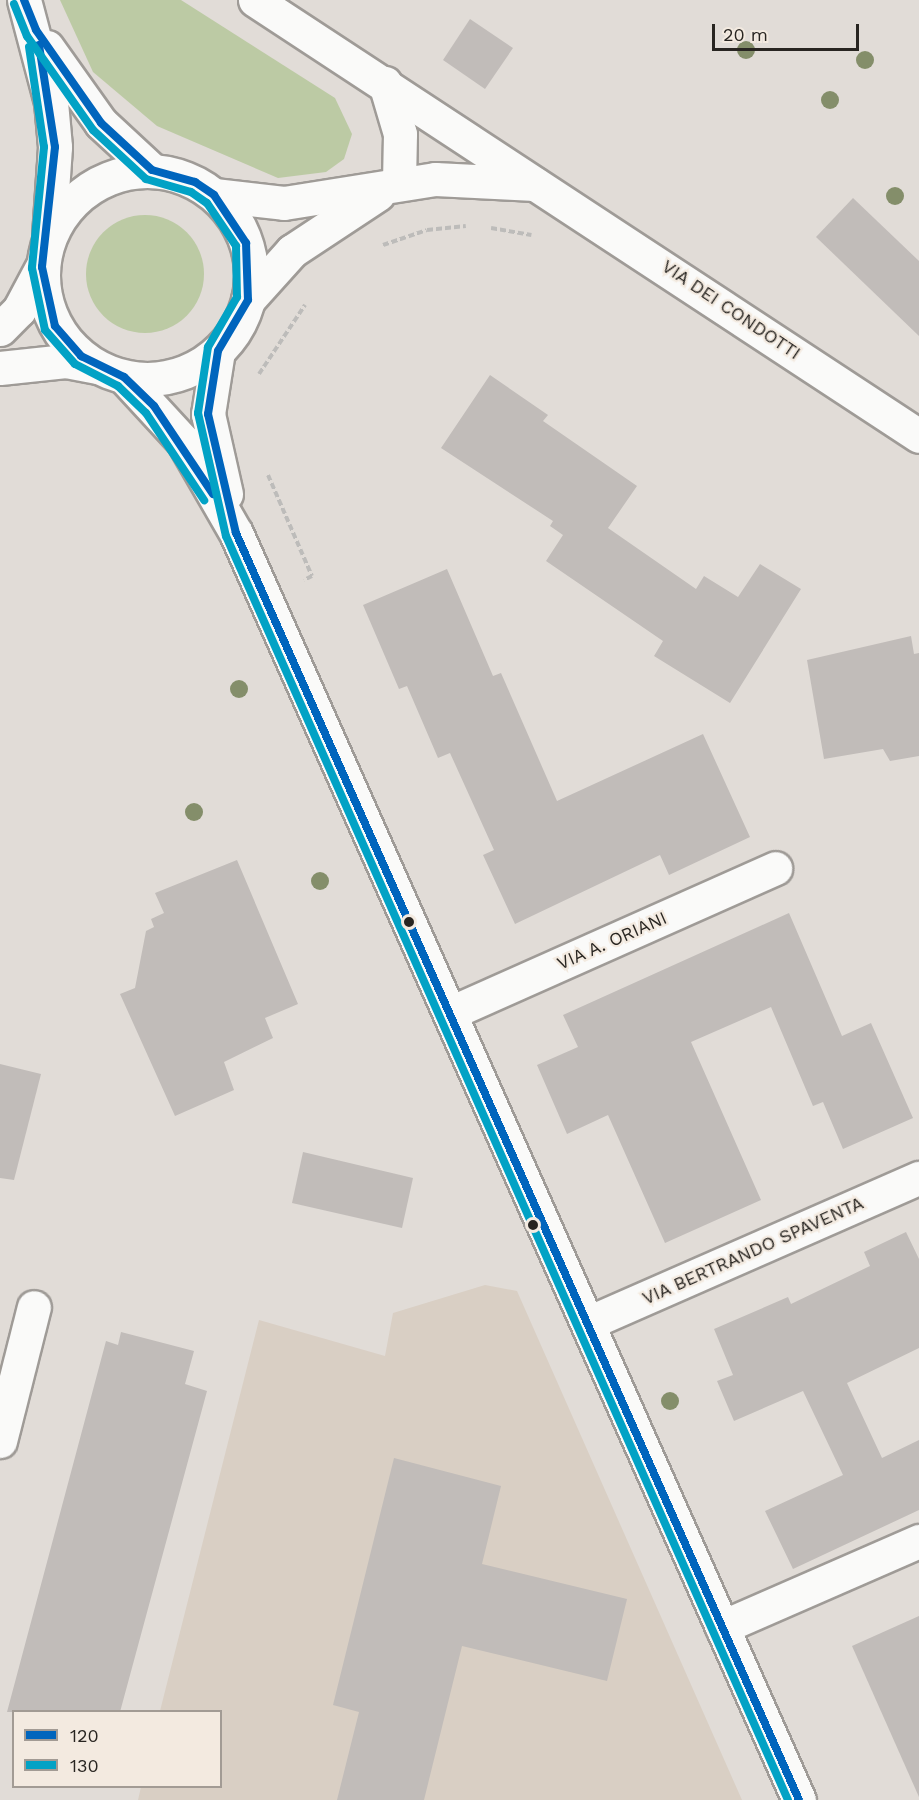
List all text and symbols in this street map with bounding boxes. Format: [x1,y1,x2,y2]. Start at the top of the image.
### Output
scale bar [715,12,862,50]
text: 20 m [723,24,768,45]
street label: VIA DEI CONDOTTI [657,255,805,365]
street label: VIA A. ORIANI [553,907,671,975]
unlabelled marker [403,916,415,928]
street label: VIA BERTRANDO SPAVENTA [639,1192,867,1310]
unlabelled marker [527,1219,539,1231]
legend [12,1710,222,1788]
text: 120 [70,1725,99,1746]
text: 130 [70,1755,99,1776]

